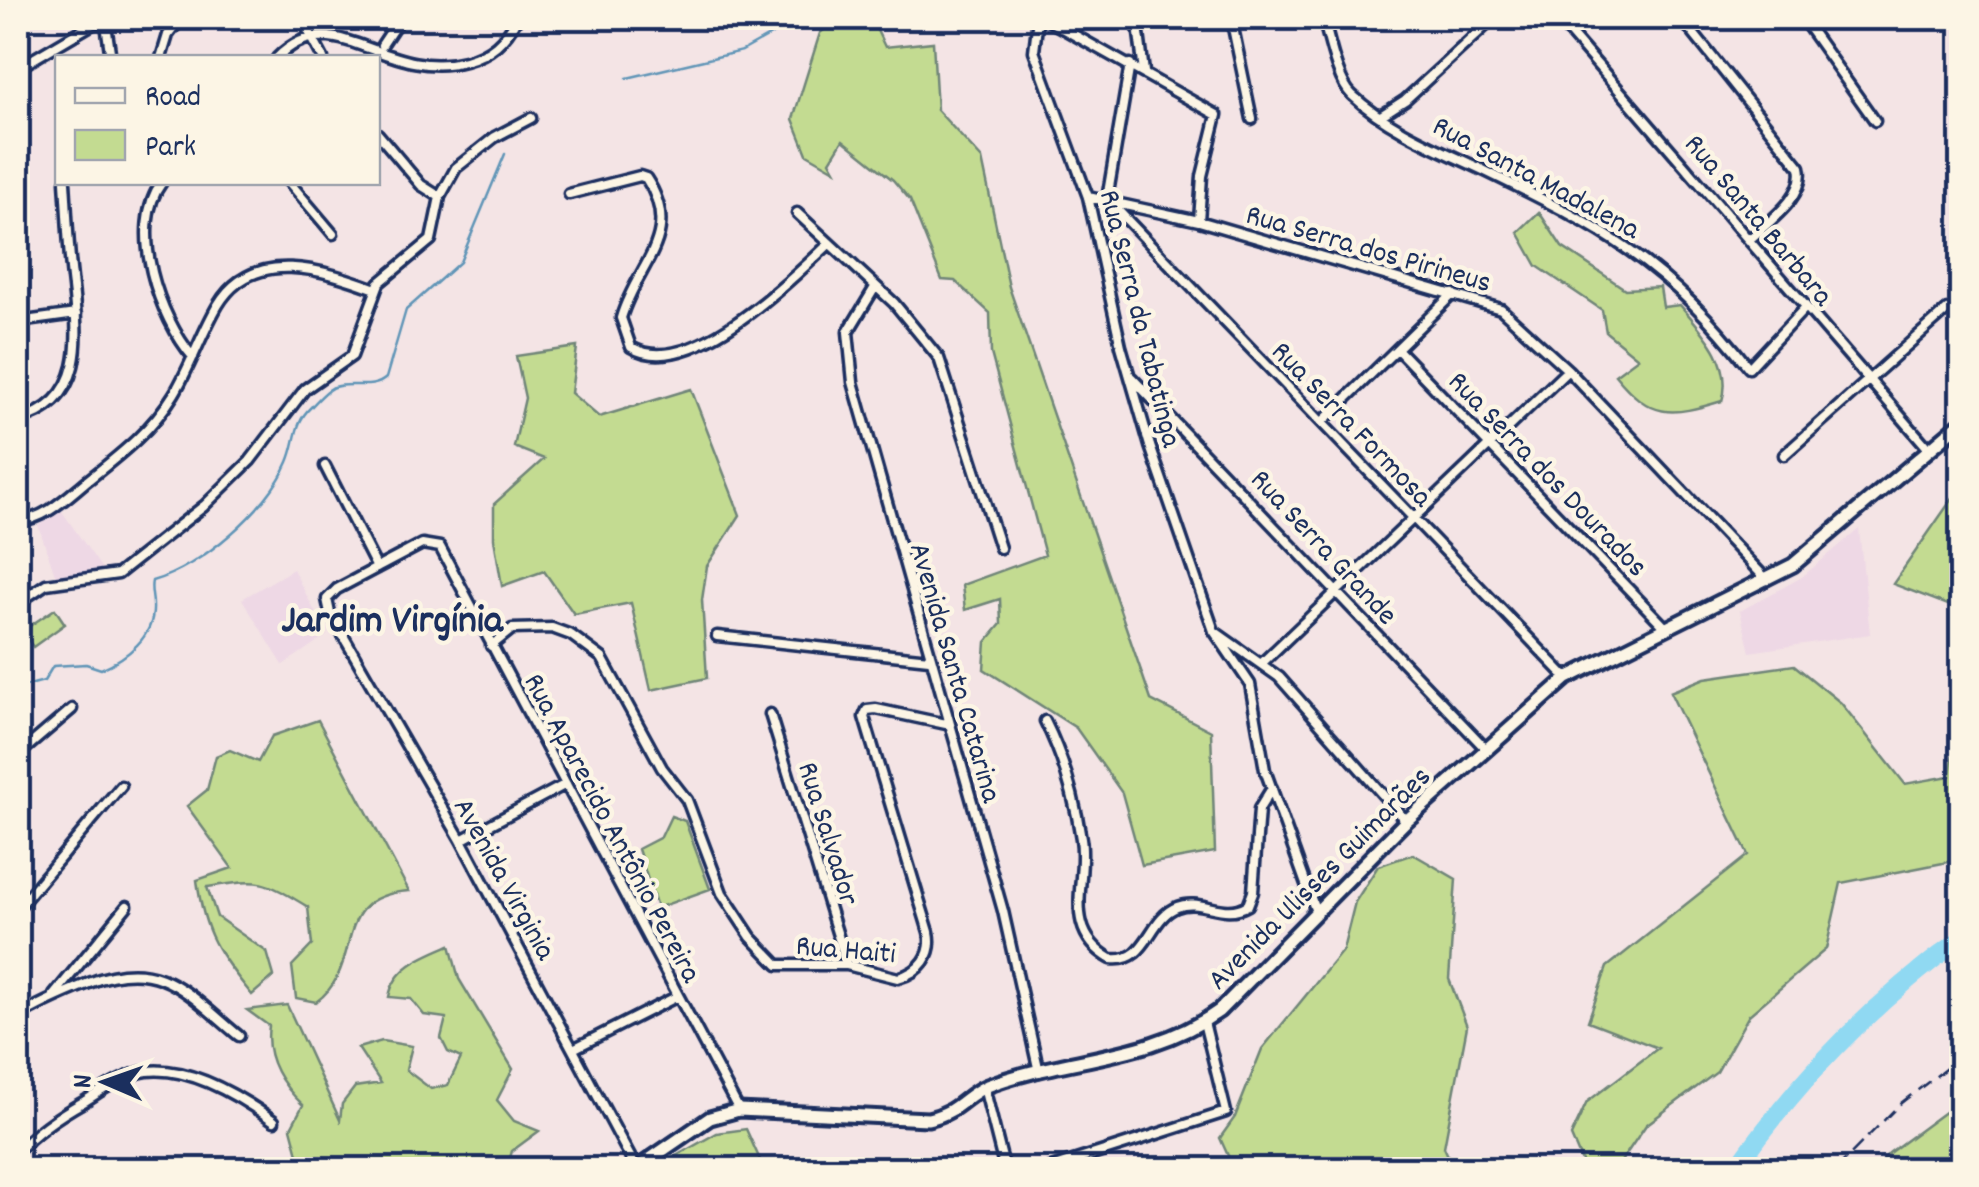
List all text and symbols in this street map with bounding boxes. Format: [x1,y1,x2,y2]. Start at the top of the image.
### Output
legend [55,55,380,185]
text: Road [145,78,201,121]
street label: Rua Santa Madalena [1423,107,1647,253]
street label: Rua Santa Barbara [1672,126,1842,318]
text: Park [145,128,196,171]
street label: Rua Serra da Tabatinga [1085,186,1191,453]
street label: Rua Serra dos Pirineus [1240,196,1495,307]
street label: Rua Serra Formosa [1259,333,1441,520]
street label: Rua Serra dos Dourados [1436,363,1656,589]
street label: Rua Serra Grande [1238,461,1405,637]
street label: Avenida Santa Catarina [895,538,1011,809]
district label: Jardim Virgínia [281,595,504,652]
street label: Rua Aparecido Antônio Pereira [510,667,710,992]
street label: Rua Salvador [783,757,868,911]
street label: Avenida Ulisses Guimarães [1199,758,1443,1002]
street label: Avenida Virginia [440,791,565,970]
street label: Rua Haiti [794,927,897,978]
north arrow [55,1032,155,1132]
text: N [65,1074,105,1089]

